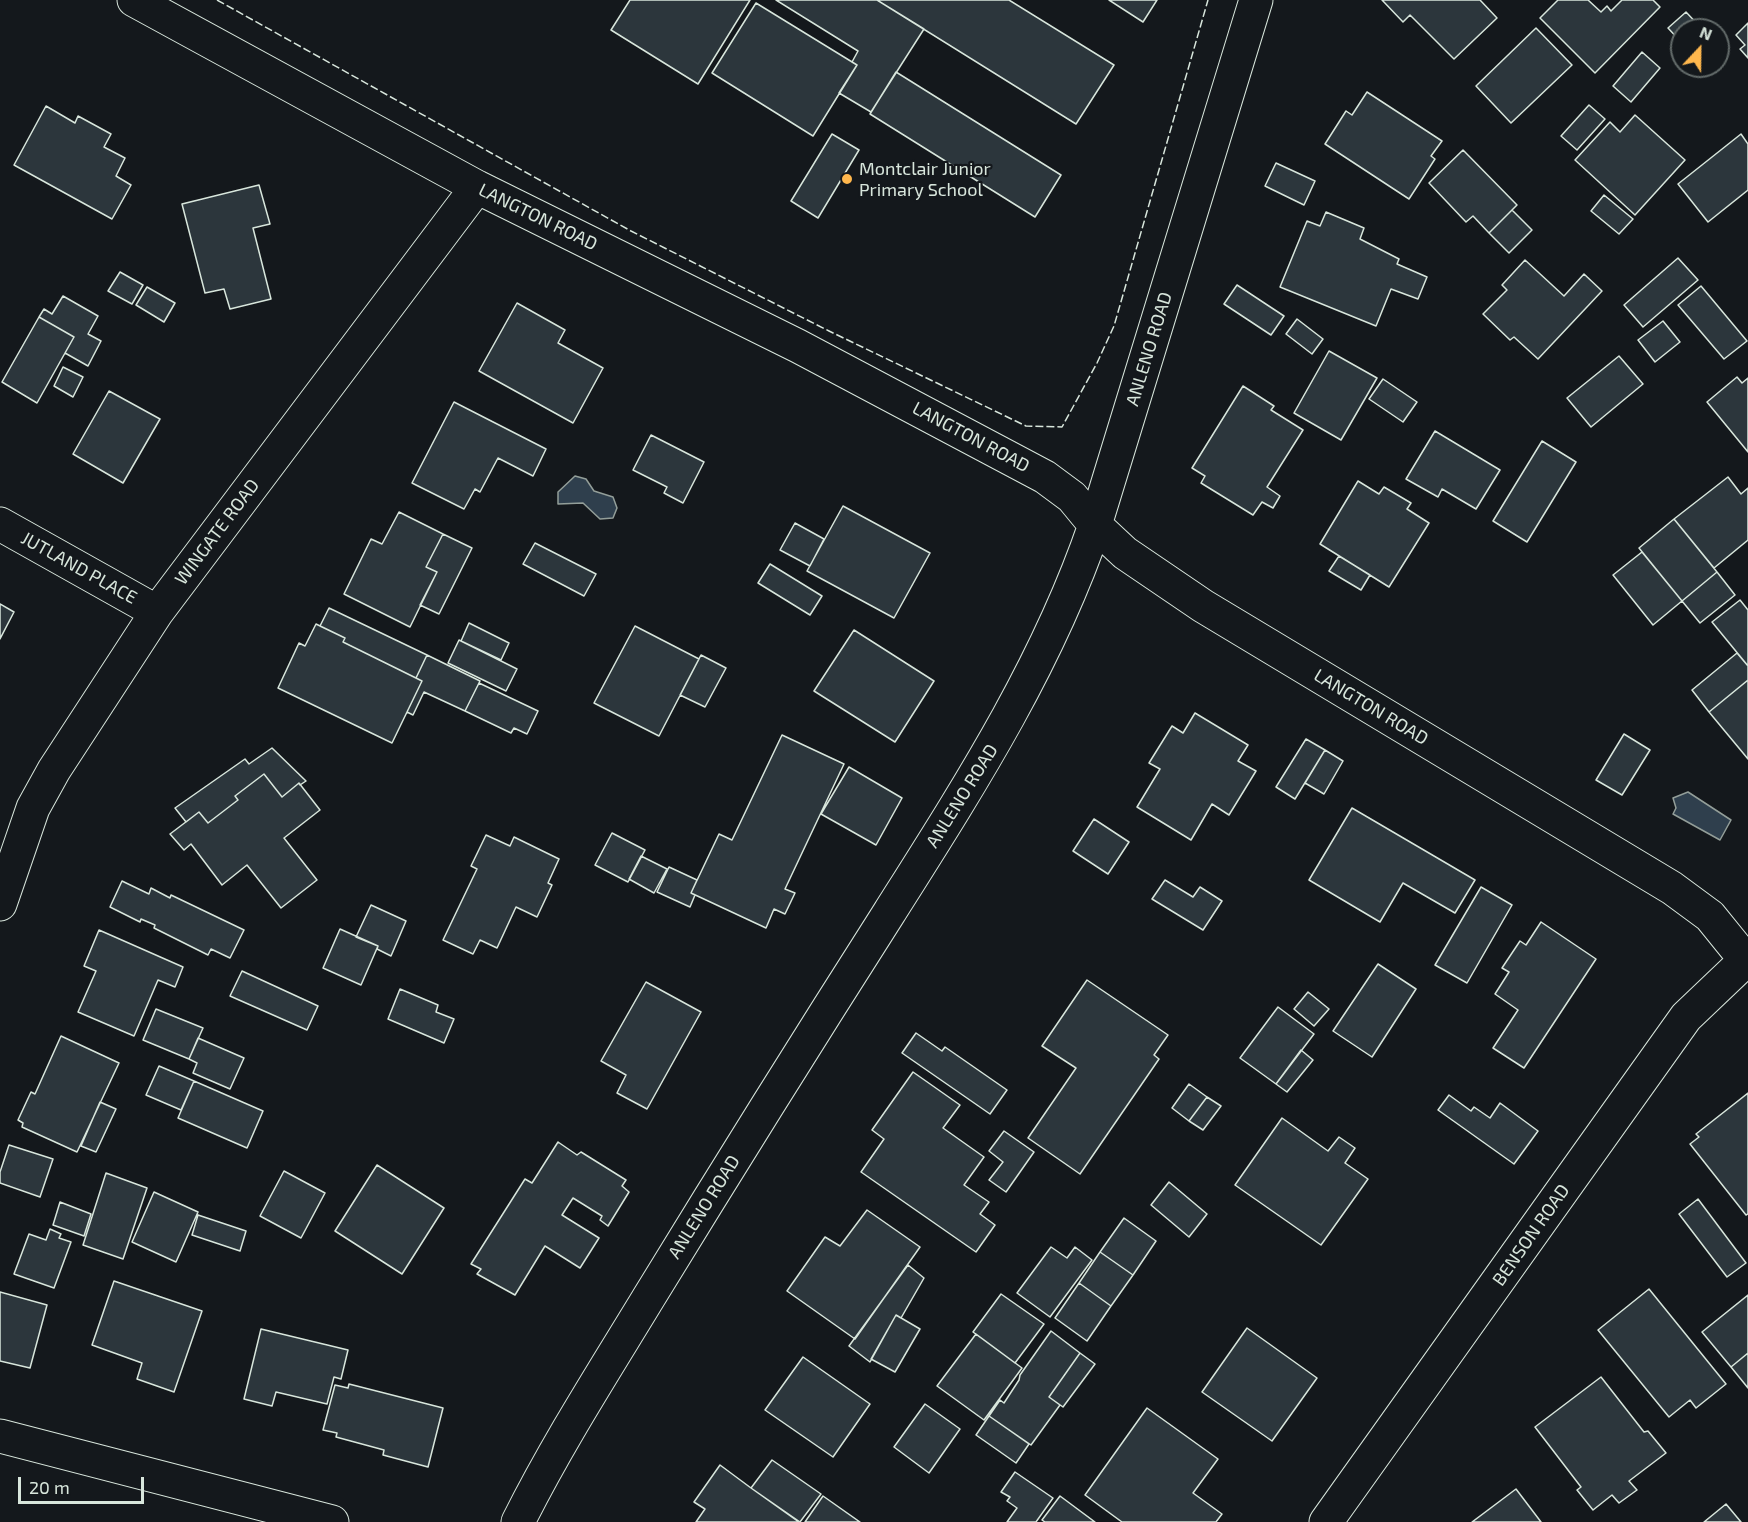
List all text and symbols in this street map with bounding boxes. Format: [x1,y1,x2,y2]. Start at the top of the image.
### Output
north arrow [1670,18,1730,78]
text: N [1697,22,1715,44]
place label: Montclair Junior Primary School [859,158,991,201]
marker: Montclair Junior Primary School [840,172,854,186]
street label: LANGTON ROAD [475,179,601,255]
street label: ANLENO ROAD [1121,289,1177,409]
street label: LANGTON ROAD [909,397,1033,477]
street label: WINGATE ROAD [170,475,264,589]
street label: JUTLAND PLACE [17,527,141,609]
street label: LANGTON ROAD [1310,664,1432,750]
street label: ANLENO ROAD [922,740,1002,852]
street label: ANLENO ROAD [664,1151,744,1263]
street label: BENSON ROAD [1488,1180,1574,1290]
scale bar [21,1465,147,1503]
text: 20 m [29,1476,70,1498]

